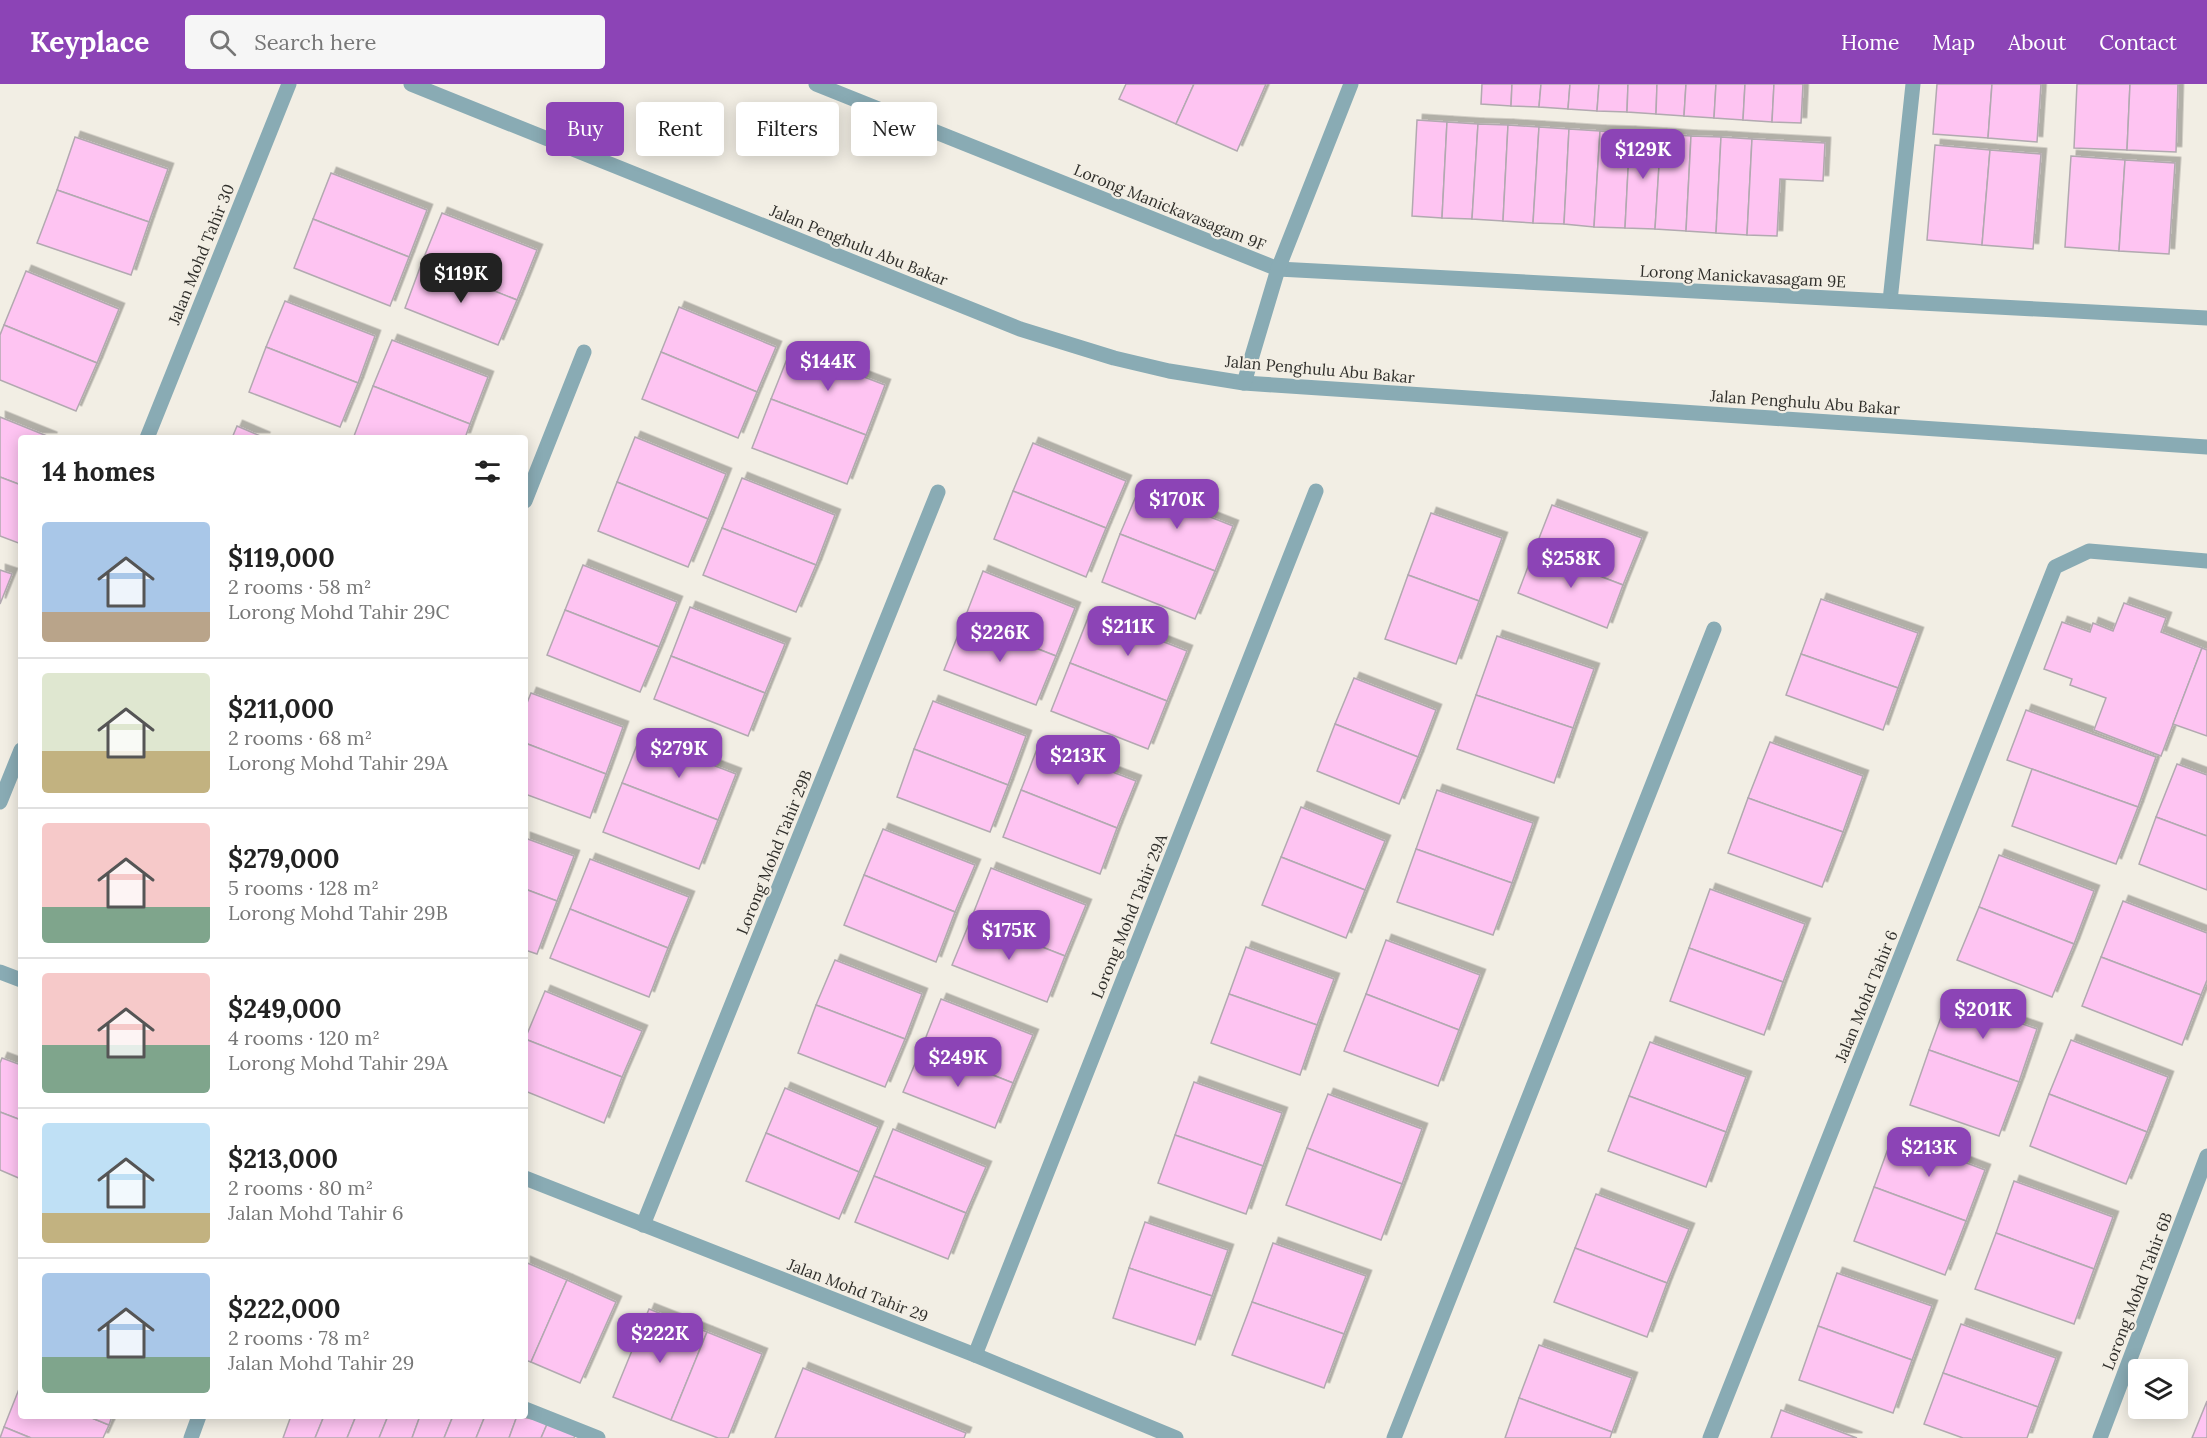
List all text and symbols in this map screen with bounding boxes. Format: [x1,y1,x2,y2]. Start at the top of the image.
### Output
search box [185,15,605,69]
text: Keyplace [30,24,149,60]
icon: search [206,26,239,59]
text: Search here [254,28,376,56]
text: Home [1841,29,1899,56]
text: Map [1932,29,1975,56]
text: About [2008,29,2066,56]
text: Contact [2099,29,2177,56]
chip: Buy [546,102,624,156]
chip: Rent [636,102,724,156]
chip: Filters [736,102,839,156]
chip: New [851,102,937,156]
pin: $129K [1601,129,1685,180]
text: $129K [1615,136,1671,161]
street label: Lorong Manickavasagam 9F [1071,159,1269,255]
street label: Jalan Mohd Tahir 30 [163,181,238,328]
street label: Jalan Penghulu Abu Bakar [766,200,951,290]
pin: $119K [419,253,503,304]
text: $119K [434,260,488,285]
street label: Lorong Manickavasagam 9E [1639,261,1847,291]
pin: $144K [786,341,870,392]
text: $144K [800,348,856,373]
street label: Jalan Penghulu Abu Bakar [1224,351,1416,387]
street label: Jalan Penghulu Abu Bakar [1709,385,1901,419]
text: 14 homes [42,455,155,488]
icon: filters [471,455,504,488]
pin: $170K [1135,479,1219,530]
text: $170K [1149,486,1205,511]
pin: $258K [1529,538,1613,589]
text: $119,000 [228,541,335,574]
text: $258K [1542,545,1600,570]
icon: home [90,546,162,618]
text: 2 rooms · 58 m² [228,574,372,599]
text: Lorong Mohd Tahir 29C [228,599,450,624]
pin: $211K [1086,606,1170,657]
pin: $226K [958,612,1042,663]
text: $211K [1102,613,1154,638]
text: $226K [971,619,1029,644]
text: $211,000 [228,692,334,725]
icon: home [90,697,162,769]
text: 2 rooms · 68 m² [228,725,372,750]
pin: $279K [637,728,721,779]
text: $279K [650,735,708,760]
pin: $213K [1036,735,1120,786]
text: $213K [1050,742,1106,767]
text: Lorong Mohd Tahir 29A [228,750,448,775]
street label: Lorong Mohd Tahir 29B [732,767,816,937]
street label: Lorong Mohd Tahir 29A [1087,830,1172,1001]
text: $279,000 [228,842,340,875]
icon: home [90,847,162,919]
text: 5 rooms · 128 m² [228,875,379,900]
text: Lorong Mohd Tahir 29B [228,900,448,925]
pin: $175K [967,910,1051,961]
text: $175K [982,917,1036,942]
street label: Jalan Mohd Tahir 6 [1830,927,1902,1066]
pin: $201K [1941,989,2025,1040]
text: $249,000 [228,992,342,1025]
text: $201K [1954,996,2012,1021]
icon: home [90,997,162,1069]
text: 4 rooms · 120 m² [228,1025,380,1050]
pin: $249K [916,1037,1000,1088]
text: $249K [928,1044,988,1069]
text: Lorong Mohd Tahir 29A [228,1050,448,1075]
pin: $213K [1887,1127,1971,1178]
text: $213K [1901,1134,1957,1159]
text: $213,000 [228,1142,338,1175]
icon: home [90,1147,162,1219]
text: 2 rooms · 80 m² [228,1175,373,1200]
text: Jalan Mohd Tahir 6 [228,1200,403,1225]
street label: Lorong Mohd Tahir 6B [2098,1209,2176,1373]
street label: Jalan Mohd Tahir 29 [784,1254,931,1326]
text: $222,000 [228,1292,341,1325]
icon: home [90,1297,162,1369]
pin: $222K [618,1313,702,1364]
text: $222K [631,1320,689,1345]
text: 2 rooms · 78 m² [228,1325,370,1350]
text: Jalan Mohd Tahir 29 [228,1350,414,1375]
map controls [2128,1359,2188,1419]
button: layers [2128,1359,2188,1419]

